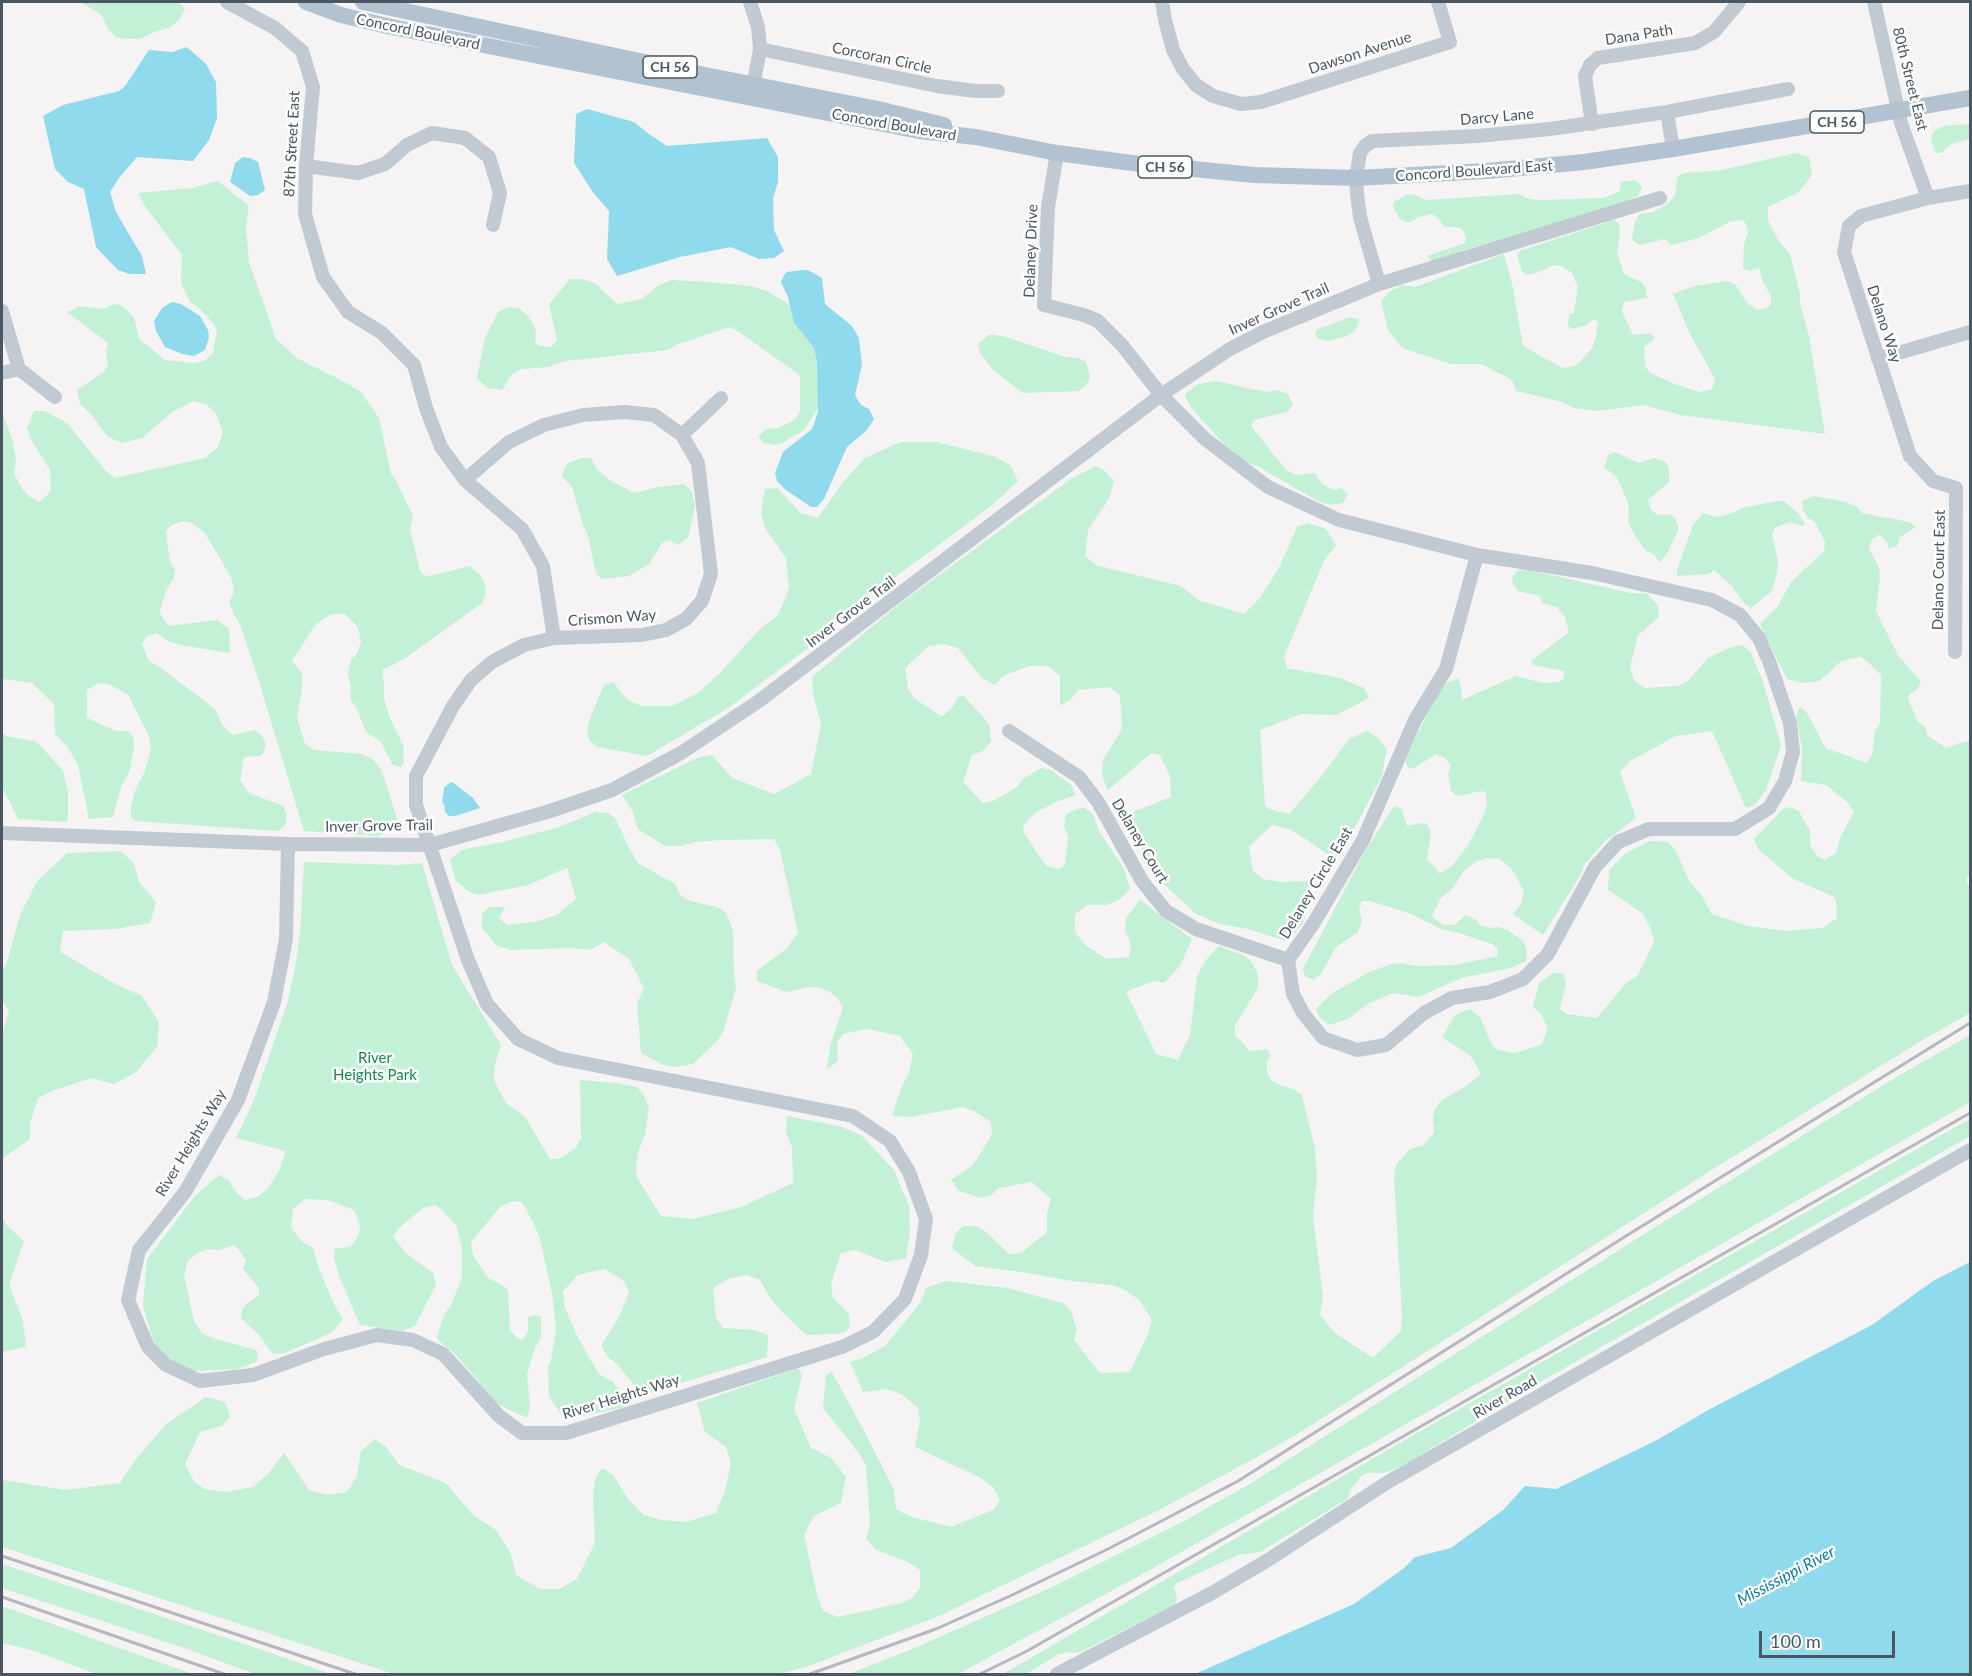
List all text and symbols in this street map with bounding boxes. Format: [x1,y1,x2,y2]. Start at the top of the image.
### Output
street label: Concord Boulevard [354,10,482,54]
street label: Dana Path [1604,21,1674,49]
street label: 80th Street East [1888,25,1932,133]
street label: Dawson Avenue [1306,28,1414,78]
street label: Corcoran Circle [831,39,933,77]
road number: CH 56 [643,56,697,78]
street label: 87th Street East [280,90,304,198]
street label: Concord Boulevard [830,105,958,145]
street label: Darcy Lane [1459,105,1535,129]
road number: CH 56 [1810,111,1864,133]
road number: CH 56 [1138,156,1192,178]
street label: Concord Boulevard East [1395,157,1553,185]
street label: Delaney Drive [1020,204,1042,298]
street label: Inver Grove Trail [1226,279,1332,339]
street label: Delano Way [1863,283,1905,365]
street label: Delano Court East [1929,510,1949,630]
street label: Inver Grove Trail [803,572,899,652]
street label: Crismon Way [567,606,657,630]
street label: Delaney Court [1108,795,1172,887]
street label: Inver Grove Trail [325,816,433,836]
street label: Delaney Circle East [1276,824,1356,942]
park label: River Heights Park [333,1049,417,1084]
street label: River Heights Way [152,1086,230,1200]
street label: River Heights Way [560,1371,682,1423]
street label: River Road [1470,1371,1540,1423]
water label: Mississippi River [1734,1542,1838,1610]
scale bar [1762,1619,1898,1657]
text: 100 m [1770,1630,1821,1652]

